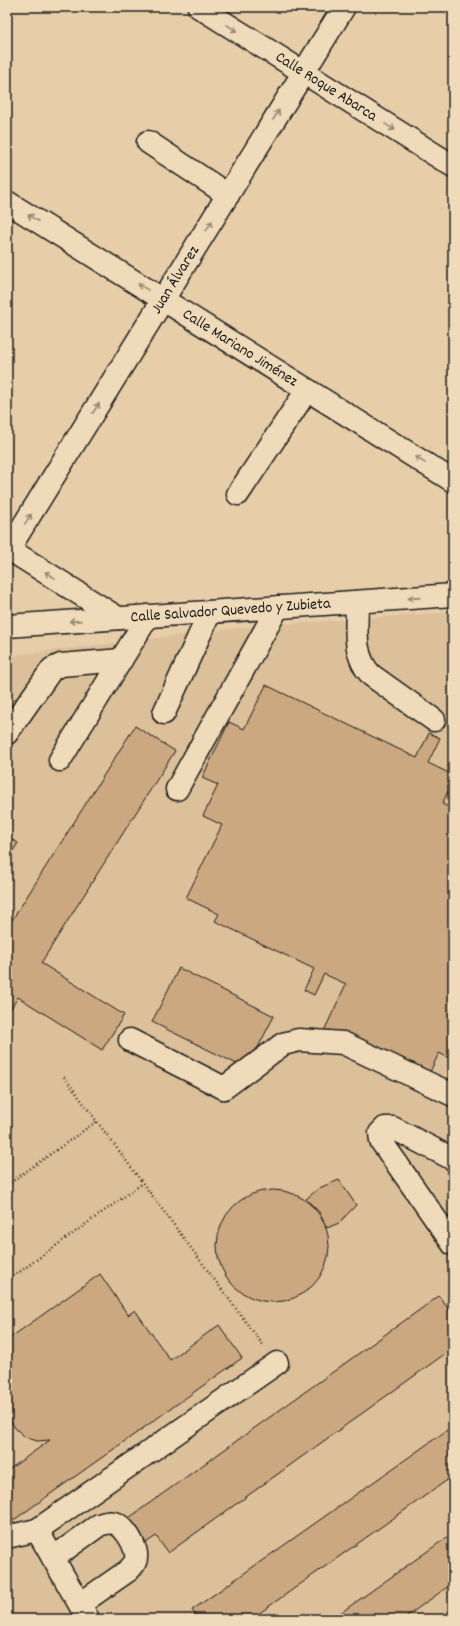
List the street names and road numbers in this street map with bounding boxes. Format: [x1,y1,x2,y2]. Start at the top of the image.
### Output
street label: Calle Roque Abarca [271,46,382,128]
street label: Juan Álvarez [145,241,205,318]
street label: Calle Mariano Jiménez [178,303,302,393]
street label: Calle Salvador Quevedo y Zubieta [130,592,332,629]

